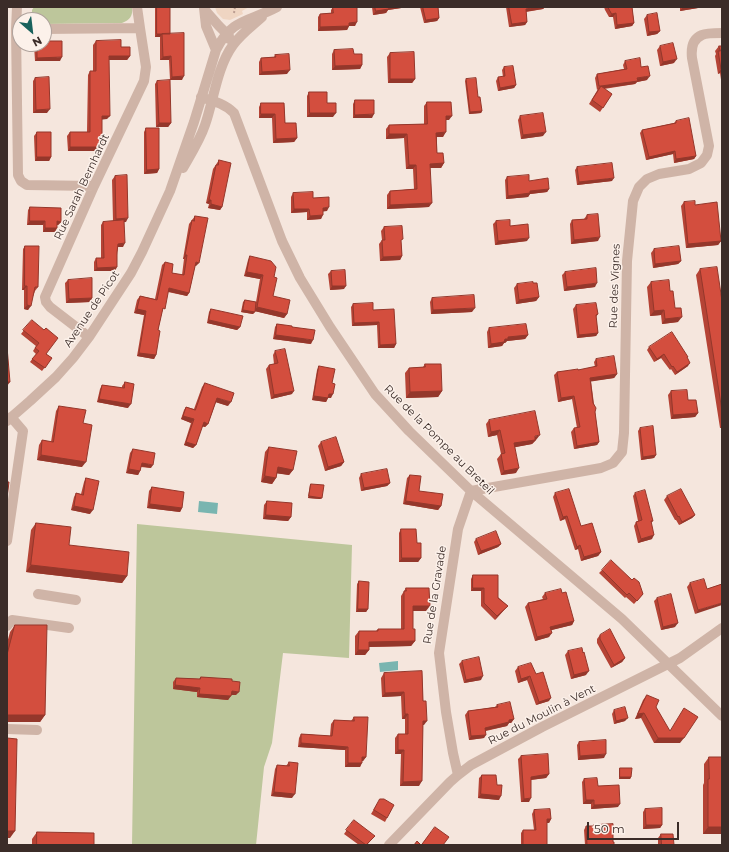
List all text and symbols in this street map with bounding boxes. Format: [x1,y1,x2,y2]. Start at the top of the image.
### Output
north arrow [12,12,52,52]
text: N [30,33,44,50]
street label: Rue Sarah Bernhardt [52,132,112,242]
street label: Rue des Vignes [607,243,623,329]
street label: Avenue de Picot [61,268,123,350]
street label: Rue de la Pompe au Breteil [381,382,497,498]
street label: Rue de la Gravade [421,545,449,645]
street label: Rue du Moulin à Vent [486,682,598,748]
scale bar [589,814,681,840]
text: 50 m [594,821,625,836]

